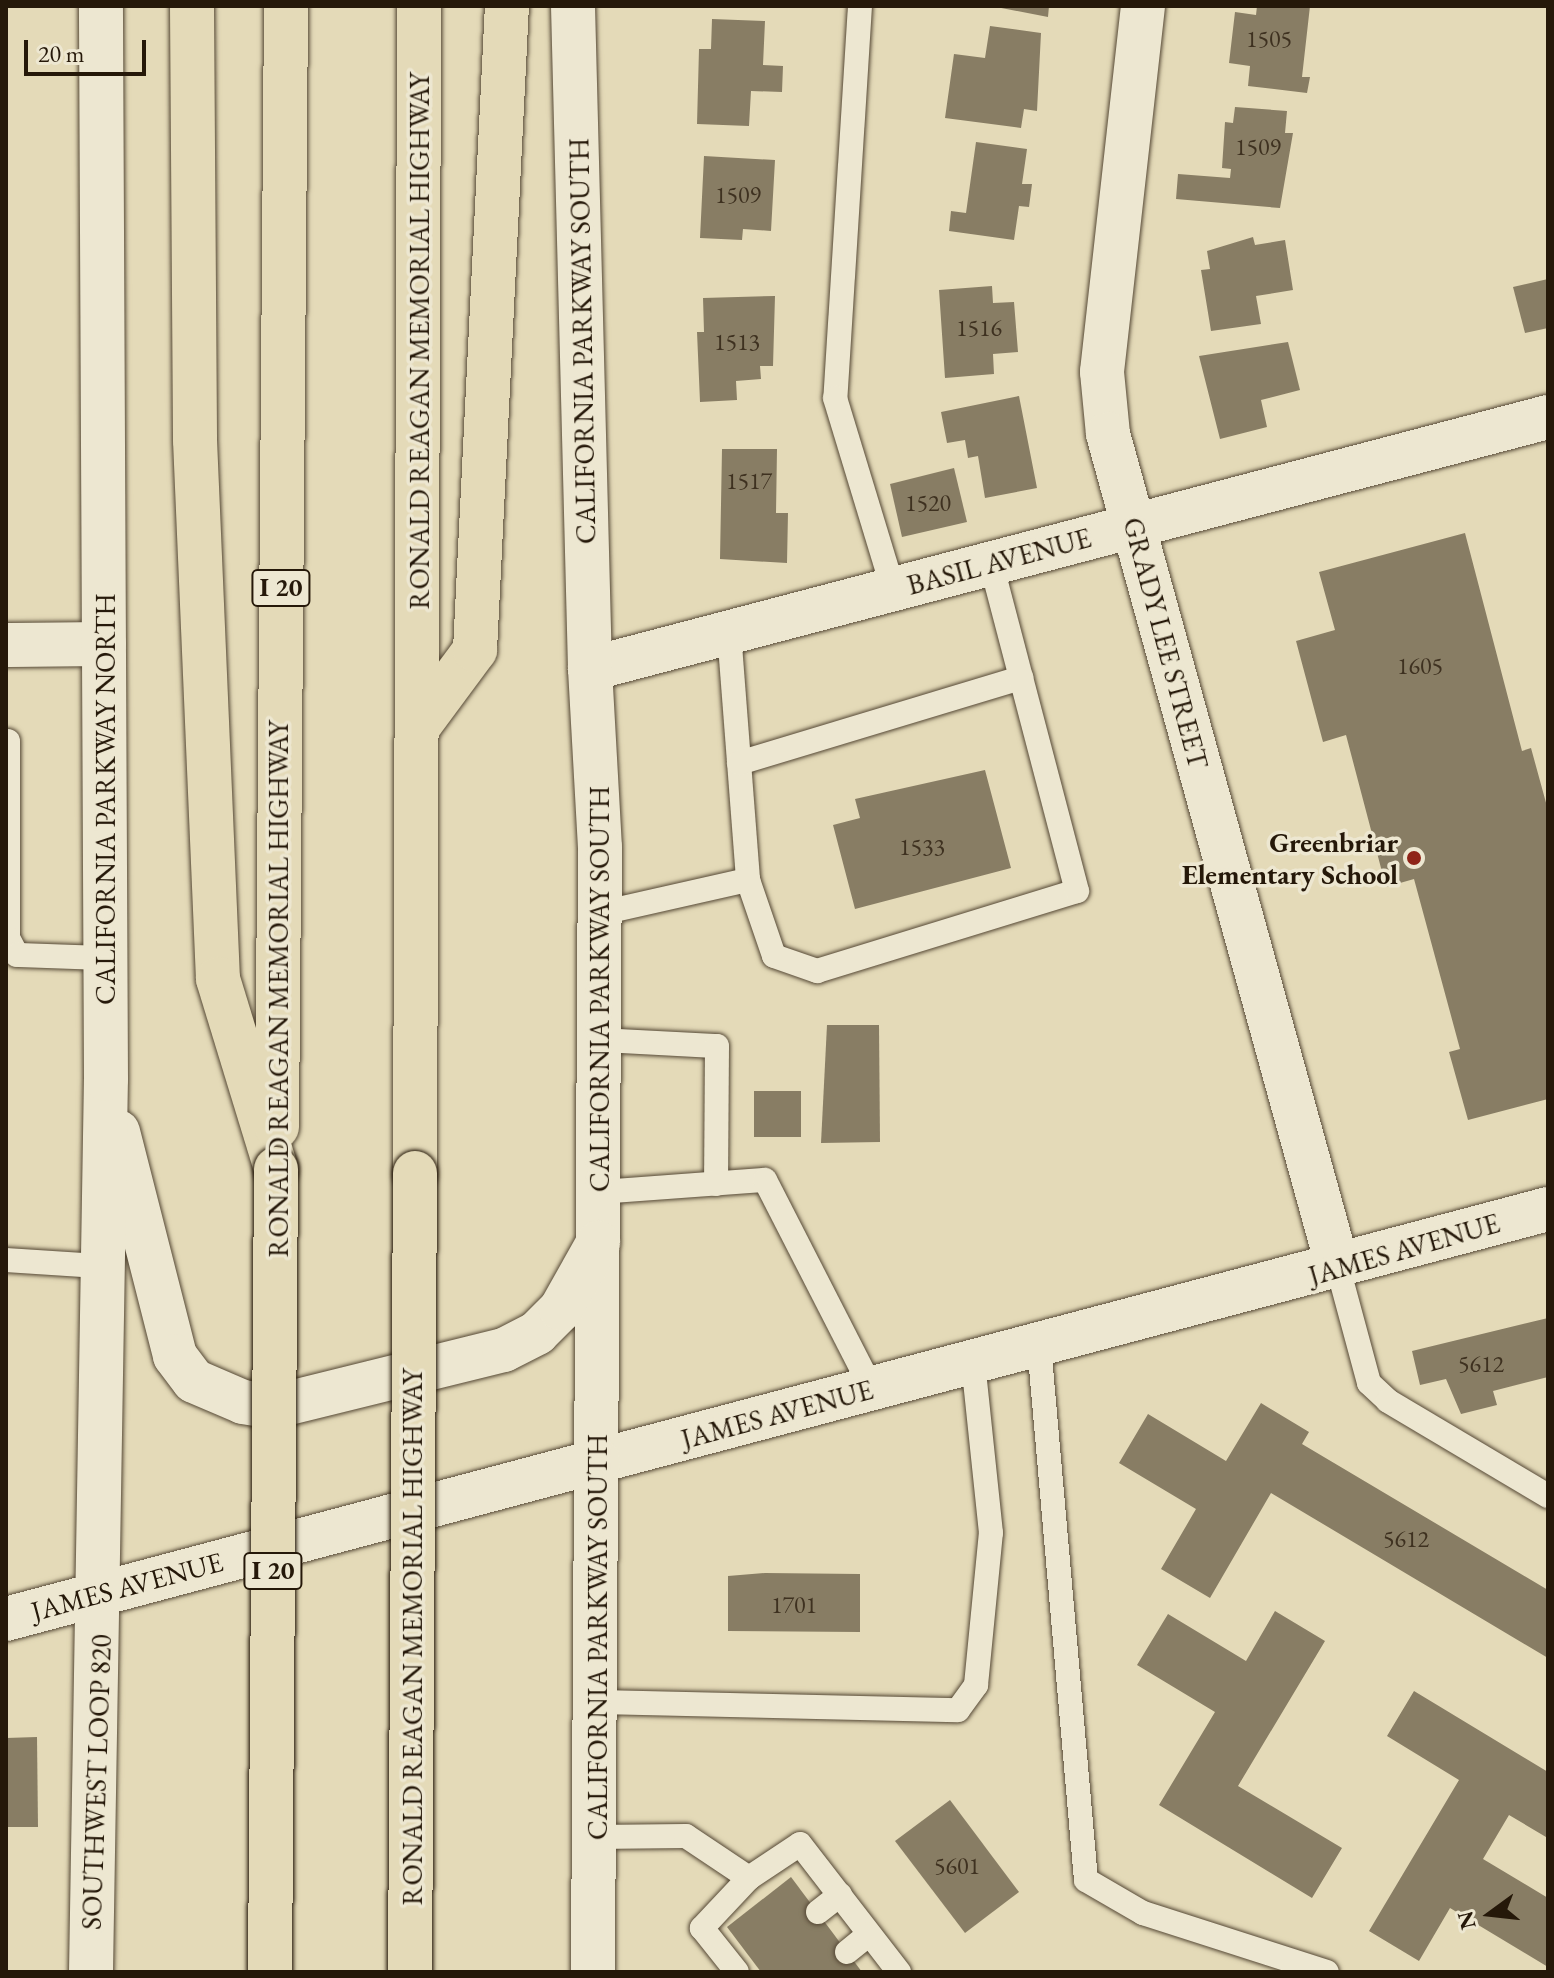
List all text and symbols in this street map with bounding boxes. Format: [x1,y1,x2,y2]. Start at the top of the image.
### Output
scale bar [28,24,150,74]
house number: 1505 [1246,25,1292,53]
text: 20 m [38,38,85,69]
street label: RONALD REAGAN MEMORIAL HIGHWAY [402,73,436,609]
house number: 1509 [1235,133,1281,161]
street label: CALIFORNIA PARKWAY SOUTH [562,138,602,544]
house number: 1509 [715,181,761,209]
house number: 1516 [956,314,1002,342]
house number: 1513 [714,328,760,356]
house number: 1517 [726,467,772,495]
house number: 1520 [905,489,951,517]
street label: GRADY LEE STREET [1116,514,1216,772]
street label: BASIL AVENUE [903,520,1095,602]
road number: I 20 [251,566,311,610]
street label: CALIFORNIA PARKWAY NORTH [88,593,122,1005]
house number: 1605 [1397,652,1443,680]
street label: RONALD REAGAN MEMORIAL HIGHWAY [261,721,295,1257]
street label: CALIFORNIA PARKWAY SOUTH [582,786,616,1192]
place label: Greenbriar Elementary School [1182,825,1398,891]
house number: 1533 [899,833,945,861]
marker: Greenbriar Elementary School [1405,849,1423,867]
street label: JAMES AVENUE [1305,1206,1503,1292]
house number: 5612 [1458,1350,1504,1378]
street label: RONALD REAGAN MEMORIAL HIGHWAY [395,1369,429,1905]
street label: JAMES AVENUE [677,1372,877,1456]
street label: CALIFORNIA PARKWAY SOUTH [580,1434,614,1840]
house number: 5612 [1383,1525,1429,1553]
street label: JAMES AVENUE [27,1544,227,1628]
road number: I 20 [243,1549,303,1593]
house number: 1701 [771,1591,817,1619]
street label: SOUTHWEST LOOP 820 [74,1634,118,1930]
house number: 5601 [934,1852,980,1880]
north arrow [1450,1874,1530,1954]
text: N [1450,1908,1483,1933]

